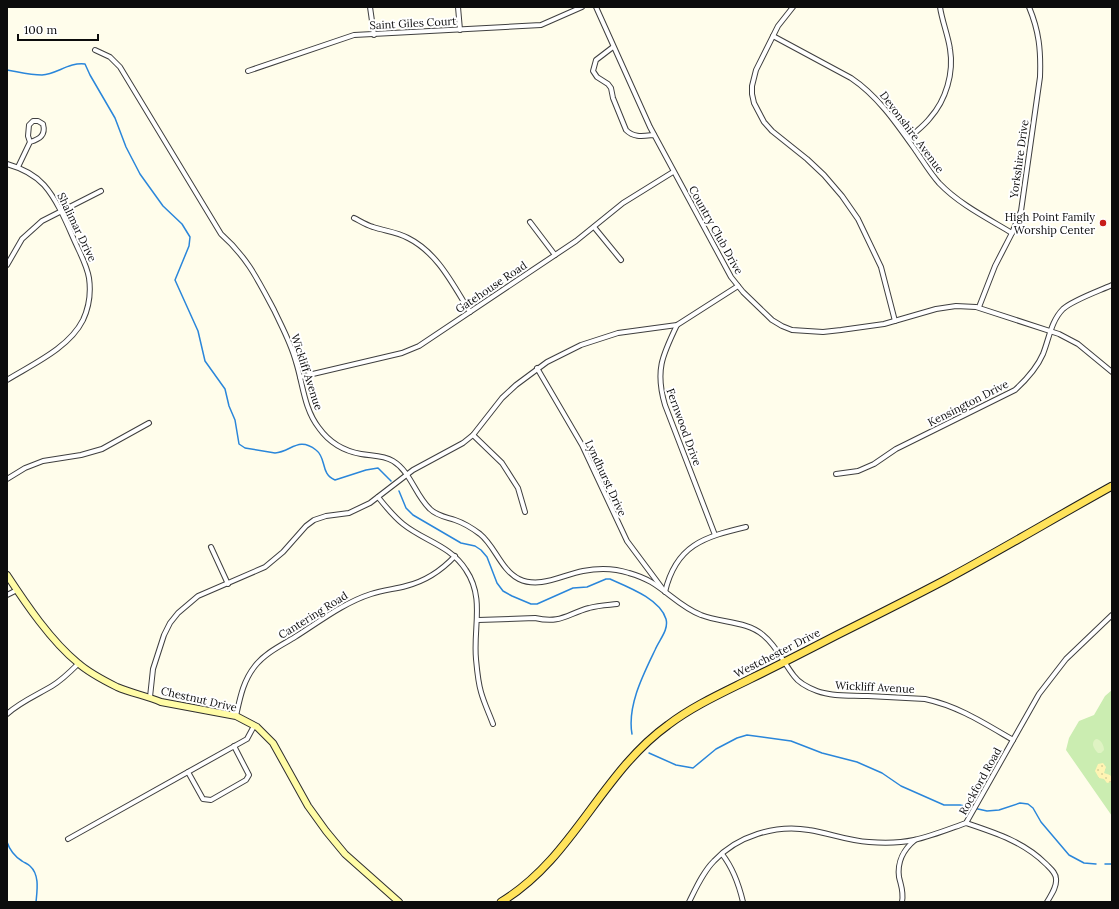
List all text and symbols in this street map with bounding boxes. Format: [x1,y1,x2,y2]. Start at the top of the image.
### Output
street label: Saint Giles Court [369,14,458,32]
scale bar [18,16,98,42]
text: 100 m [24,22,57,37]
street label: Devonshire Avenue [877,89,947,176]
street label: Yorkshire Drive [1006,119,1031,200]
street label: Country Club Drive [686,183,746,277]
street label: Shalimar Drive [54,190,100,264]
place label: High Point Family Worship Center [1005,210,1095,237]
marker: High Point Family Worship Center [1098,218,1108,228]
street label: Gatehouse Road [453,258,530,316]
street label: Wickliff Avenue [288,332,326,412]
street label: Kensington Drive [925,377,1011,429]
street label: Fernwood Drive [663,386,705,468]
street label: Lyndhurst Drive [582,438,630,519]
street label: Cantering Road [276,588,351,642]
street label: Westchester Drive [732,625,822,681]
street label: Wickliff Avenue [835,678,915,696]
street label: Chestnut Drive [160,683,238,715]
street label: Rockford Road [956,745,1004,817]

